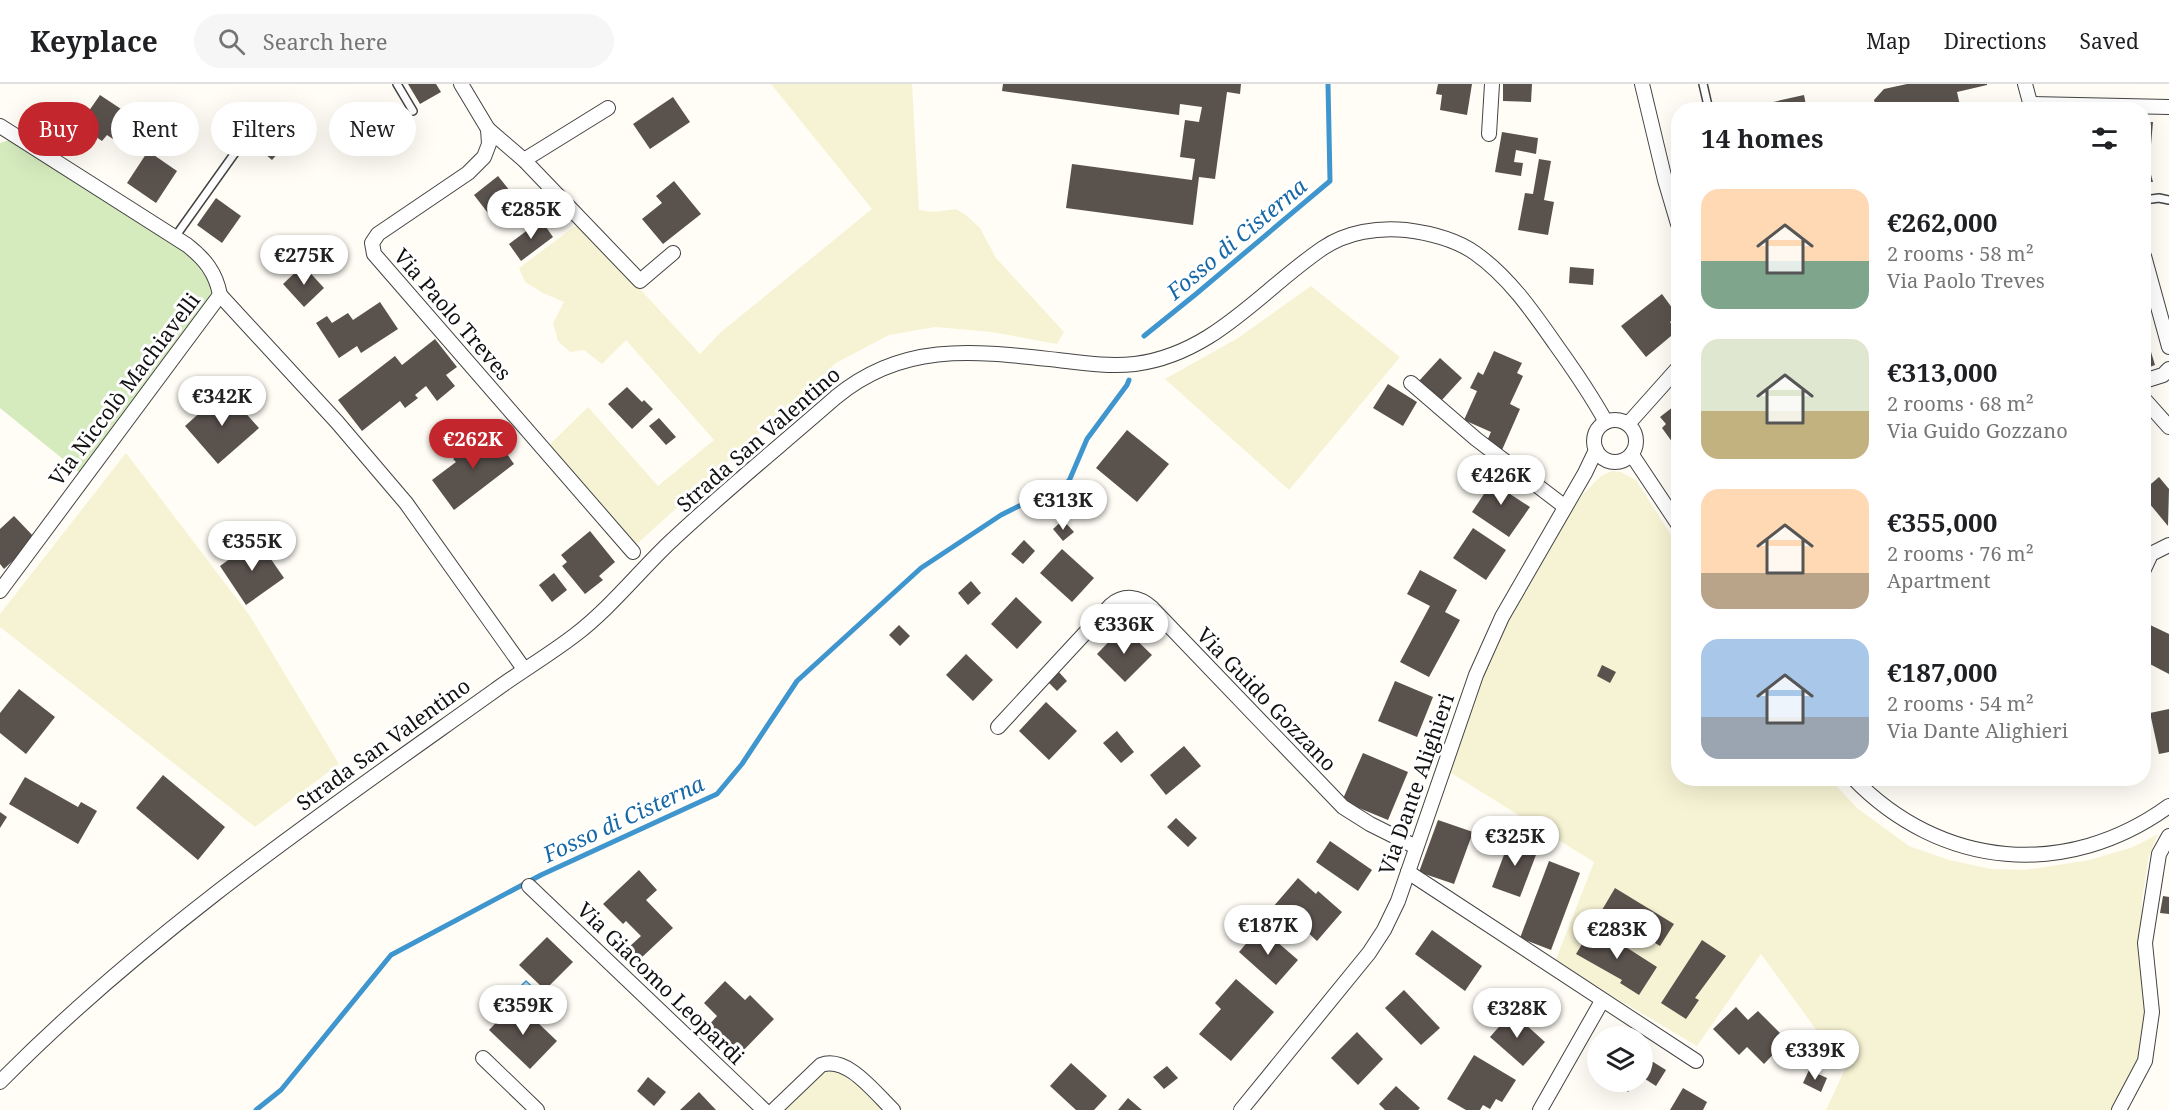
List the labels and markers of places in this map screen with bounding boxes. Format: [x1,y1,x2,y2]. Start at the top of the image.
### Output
pin: €285K [489,189,573,240]
pin: €275K [262,235,346,286]
pin: €342K [180,376,264,427]
pin: €262K [431,419,515,470]
pin: €426K [1459,455,1543,506]
pin: €313K [1021,480,1105,531]
pin: €355K [210,521,294,572]
pin: €336K [1082,604,1166,655]
pin: €325K [1473,816,1557,867]
pin: €187K [1226,905,1310,956]
pin: €283K [1575,909,1659,960]
pin: €359K [481,985,565,1036]
pin: €328K [1475,988,1559,1039]
pin: €339K [1773,1030,1857,1081]

